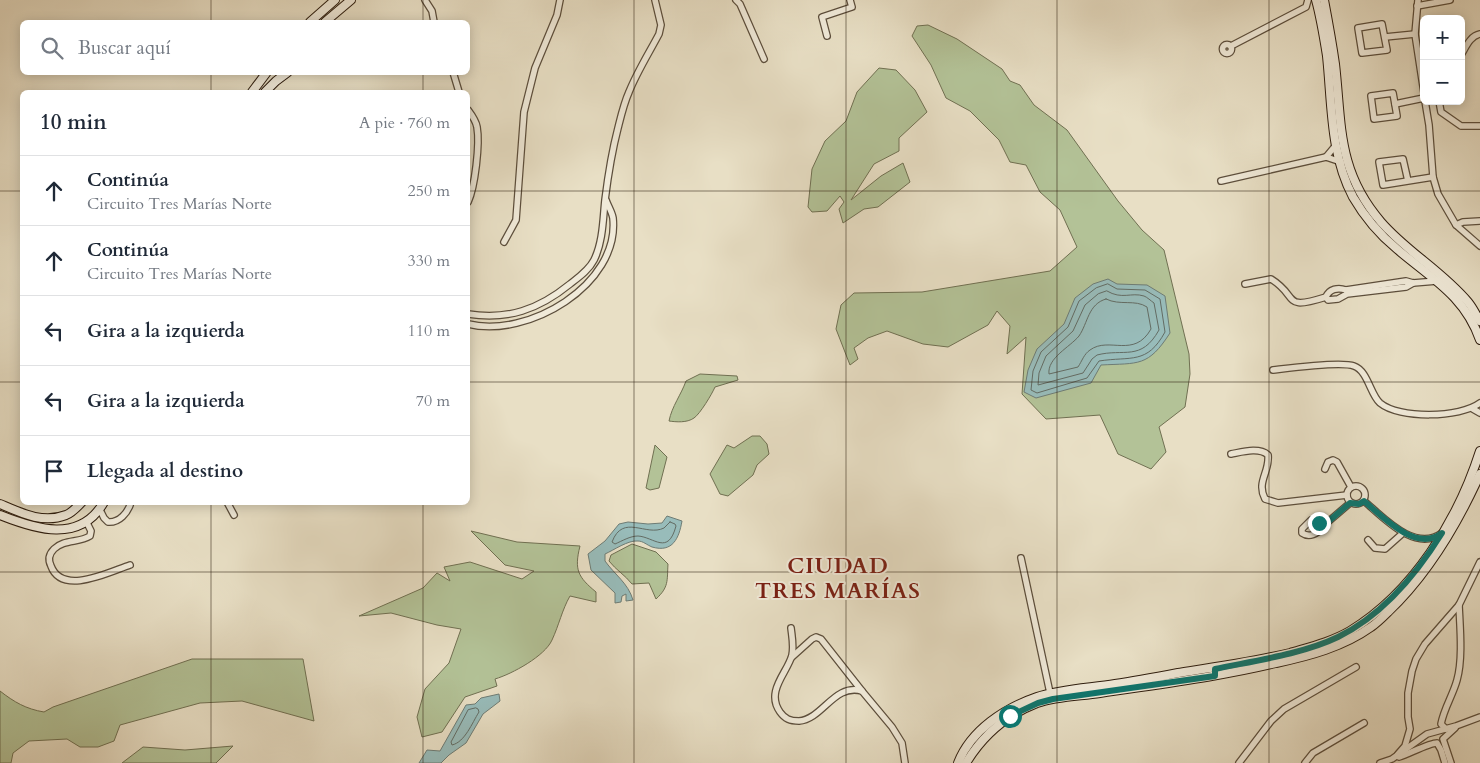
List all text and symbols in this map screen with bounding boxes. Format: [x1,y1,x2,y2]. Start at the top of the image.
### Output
map controls [1420,15,1465,105]
button: + [1420,15,1465,60]
search box [20,20,470,75]
icon: search [38,34,66,62]
text: Buscar aquí [78,35,171,61]
button: − [1420,60,1465,105]
text: 10 min [40,108,107,137]
text: A pie · 760 m [359,112,450,134]
text: Continúa [87,167,169,193]
icon: ahead [40,177,68,205]
text: 250 m [408,180,450,202]
text: Circuito Tres Marías Norte [87,193,272,215]
text: Continúa [87,237,169,263]
icon: ahead [40,247,68,275]
text: 330 m [408,250,450,272]
text: Circuito Tres Marías Norte [87,263,272,285]
icon: left [40,317,68,345]
text: Gira a la izquierda [87,318,245,344]
text: 110 m [408,320,450,342]
icon: left [40,387,68,415]
text: Gira a la izquierda [87,388,245,414]
text: 70 m [416,390,450,412]
icon: arrive [40,457,68,485]
text: Llegada al destino [87,458,243,484]
route end [1308,512,1331,535]
district label: CIUDAD TRES MARÍAS [755,551,921,606]
route start [999,705,1022,728]

